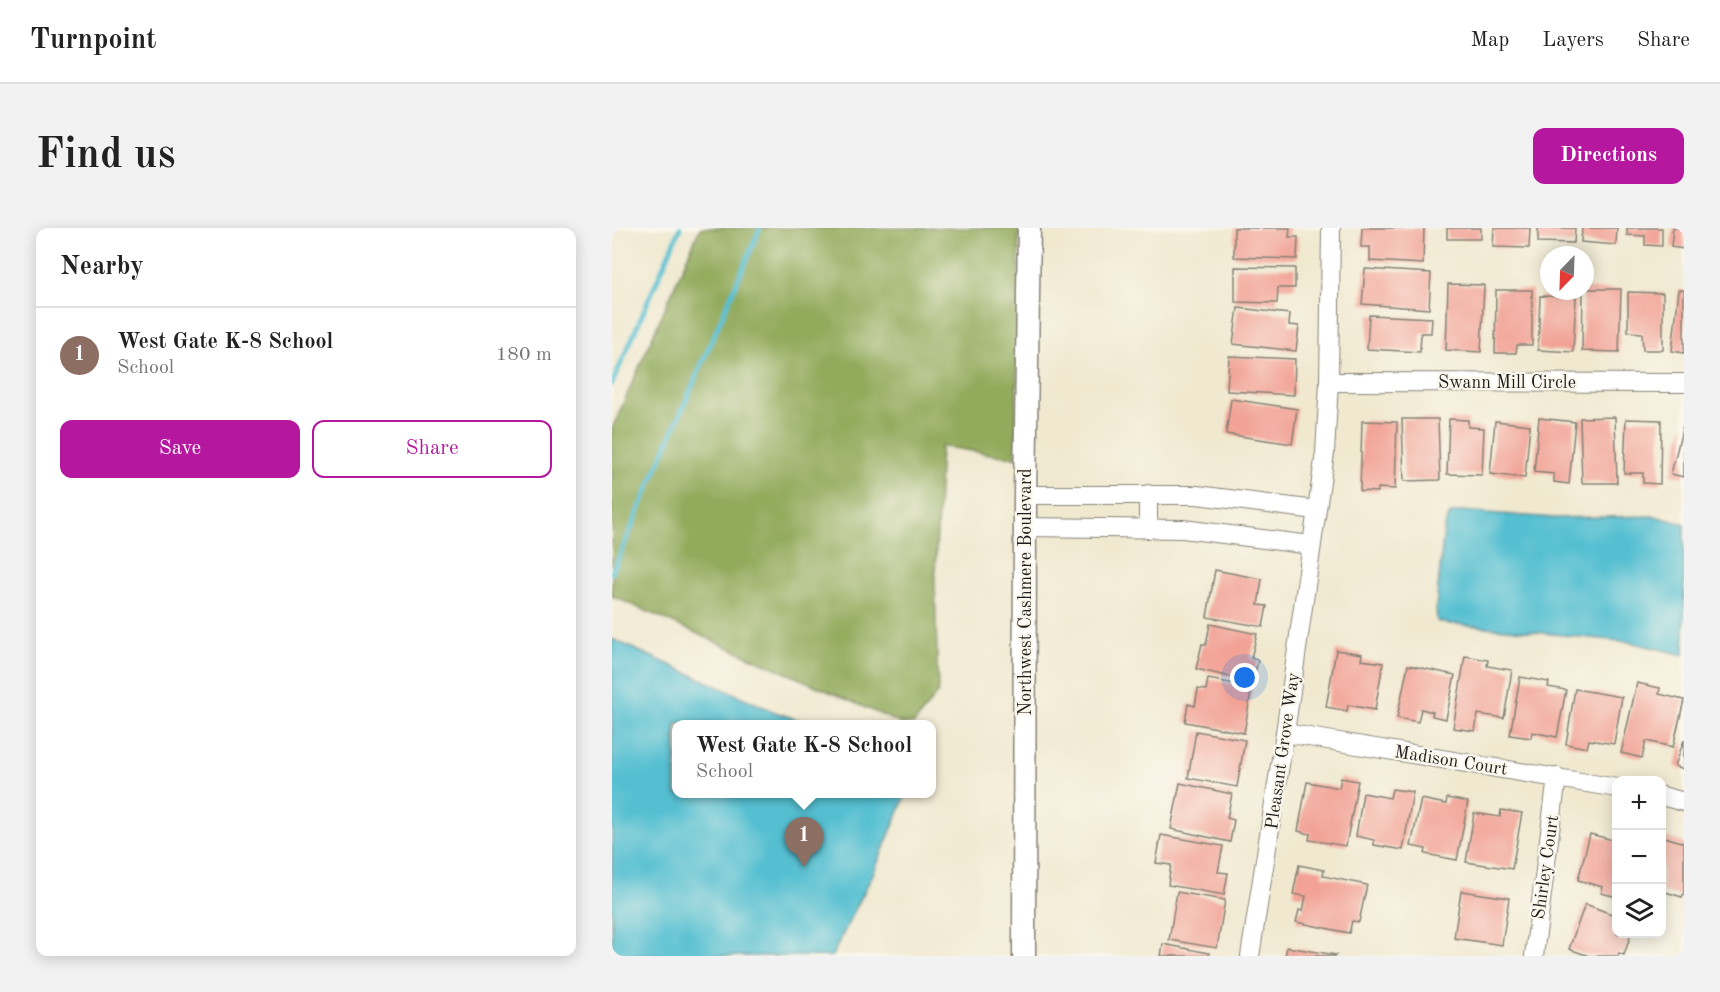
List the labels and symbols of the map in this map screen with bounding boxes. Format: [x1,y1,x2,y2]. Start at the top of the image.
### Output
north arrow [1540,246,1594,300]
street label: Swann Mill Circle [1438,374,1576,392]
street label: Northwest Cashmere Boulevard [1017,468,1035,716]
your location [1230,663,1259,692]
street label: Pleasant Grove Way [1263,671,1303,831]
street label: Madison Court [1393,743,1509,779]
street label: Shirley Court [1530,814,1562,920]
pin: 1 [784,818,824,867]

